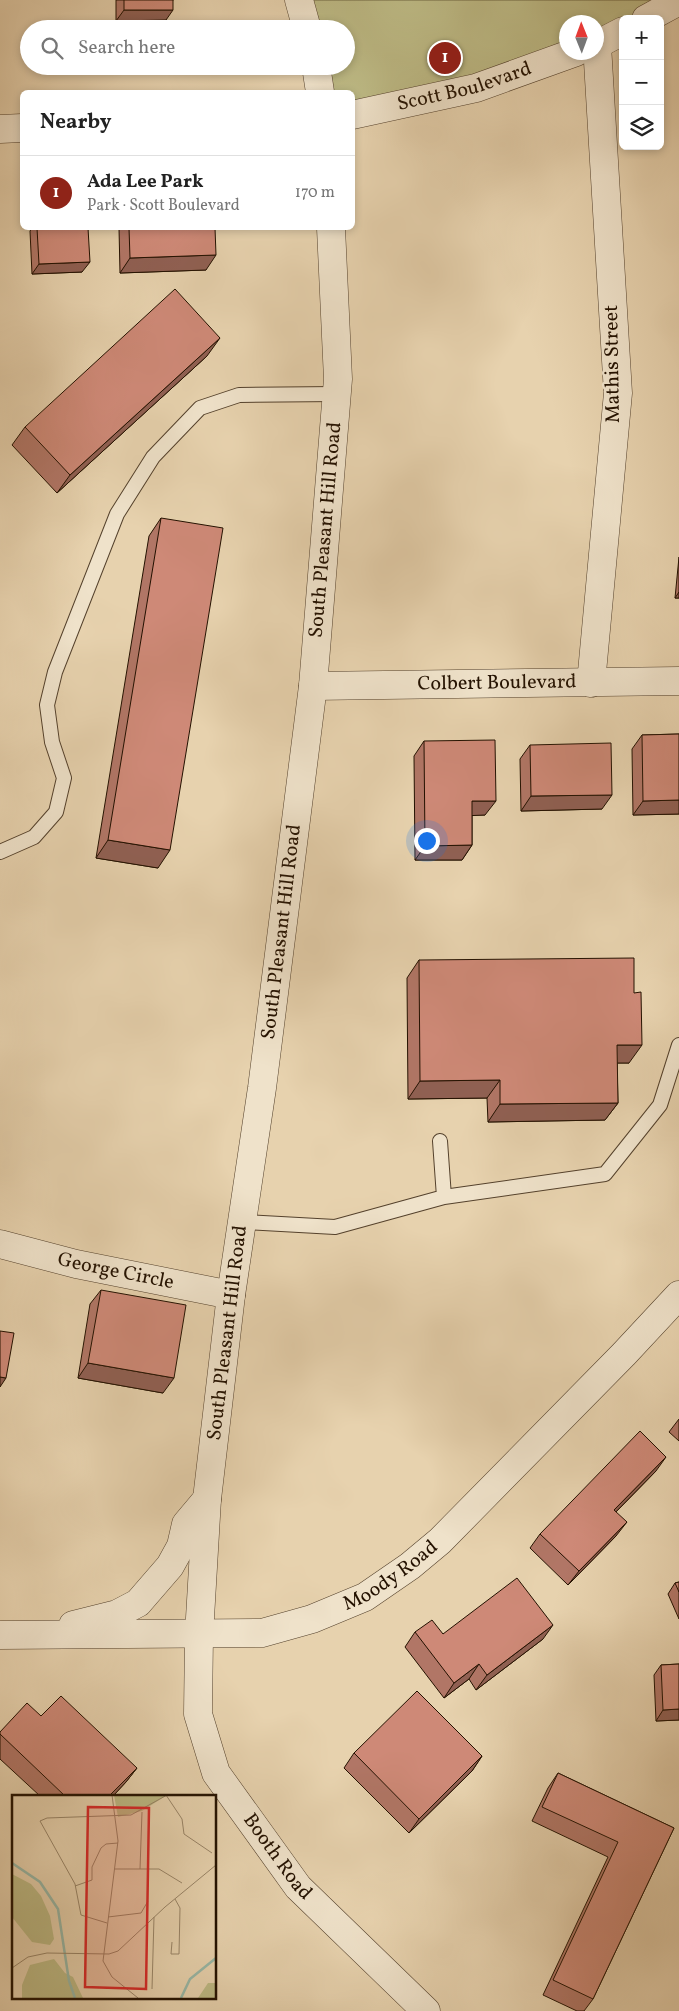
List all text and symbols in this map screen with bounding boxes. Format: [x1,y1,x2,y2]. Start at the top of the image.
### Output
north arrow [559,15,604,60]
map controls [619,15,664,150]
button: + [619,15,664,60]
search box [20,20,355,75]
icon: search [38,34,66,62]
text: Search here [78,35,175,61]
pin: 1 [429,39,461,77]
street label: Scott Boulevard [395,55,536,119]
button: − [619,60,664,105]
button: layers [619,105,664,150]
text: Nearby [40,108,111,137]
text: Ada Lee Park [87,169,204,195]
text: 1 [53,182,59,204]
text: 170 m [295,182,335,204]
text: Park · Scott Boulevard [87,195,240,217]
street label: Mathis Street [598,305,628,423]
street label: South Pleasant Hill Road [303,421,349,639]
street label: Colbert Boulevard [417,668,577,699]
street label: South Pleasant Hill Road [255,823,309,1041]
your location [414,828,440,854]
street label: South Pleasant Hill Road [201,1224,255,1442]
street label: George Circle [54,1246,176,1297]
street label: Moody Road [339,1534,444,1619]
inset map [12,1795,216,1998]
street label: Booth Road [236,1808,318,1907]

